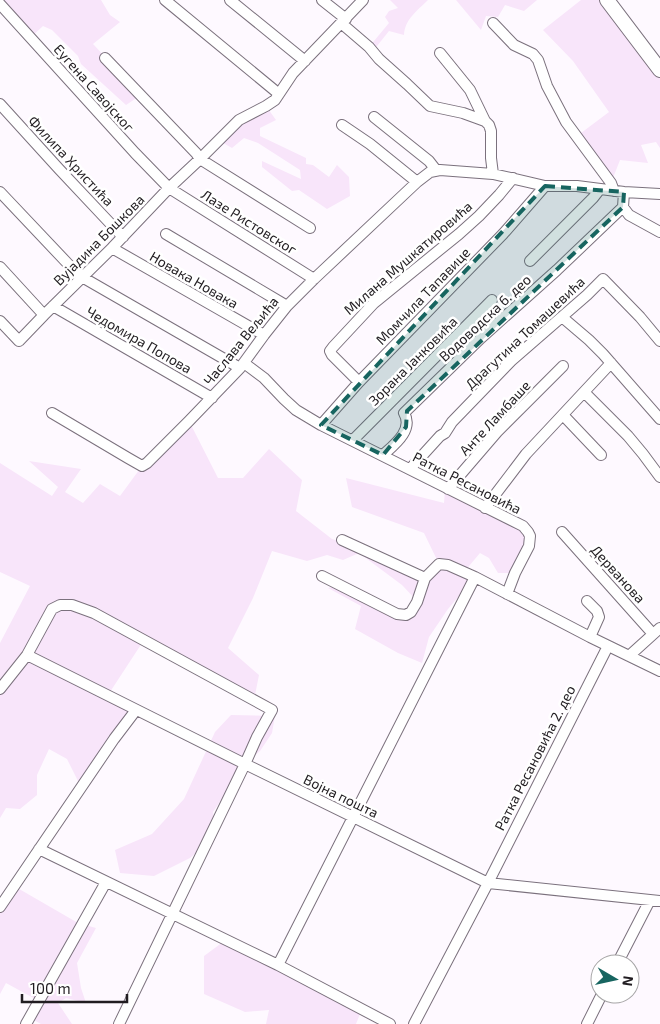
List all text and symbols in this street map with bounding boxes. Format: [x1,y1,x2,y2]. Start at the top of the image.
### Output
street label: Еугена Савојског [51,40,138,135]
street label: Филипа Христића [25,112,118,209]
street label: Лазе Ристовског [198,185,300,258]
street label: Вујадина Бошкова [50,191,148,289]
street label: Милана Мушкатировића [340,197,475,318]
street label: Момчила Тапавице [372,244,473,348]
street label: Новака Новака [147,247,241,312]
street label: Водоводска 6. део [435,271,534,365]
street label: Драгутина Томашевића [461,273,588,392]
street label: Часлава Вељића [200,293,282,388]
street label: Чедомира Попова [83,302,195,377]
street label: Зорана Јанковића [365,313,461,409]
street label: Анте Ламбаше [456,377,534,459]
street label: Ратка Ресановића [410,448,524,517]
street label: Дерванова [588,541,649,606]
street label: Ратка Ресановића 2. део [491,682,579,833]
street label: Војна пошта [301,770,381,821]
north arrow [590,954,640,1004]
scale bar [22,972,128,1004]
text: N [619,975,638,987]
text: 100 m [30,979,71,997]

